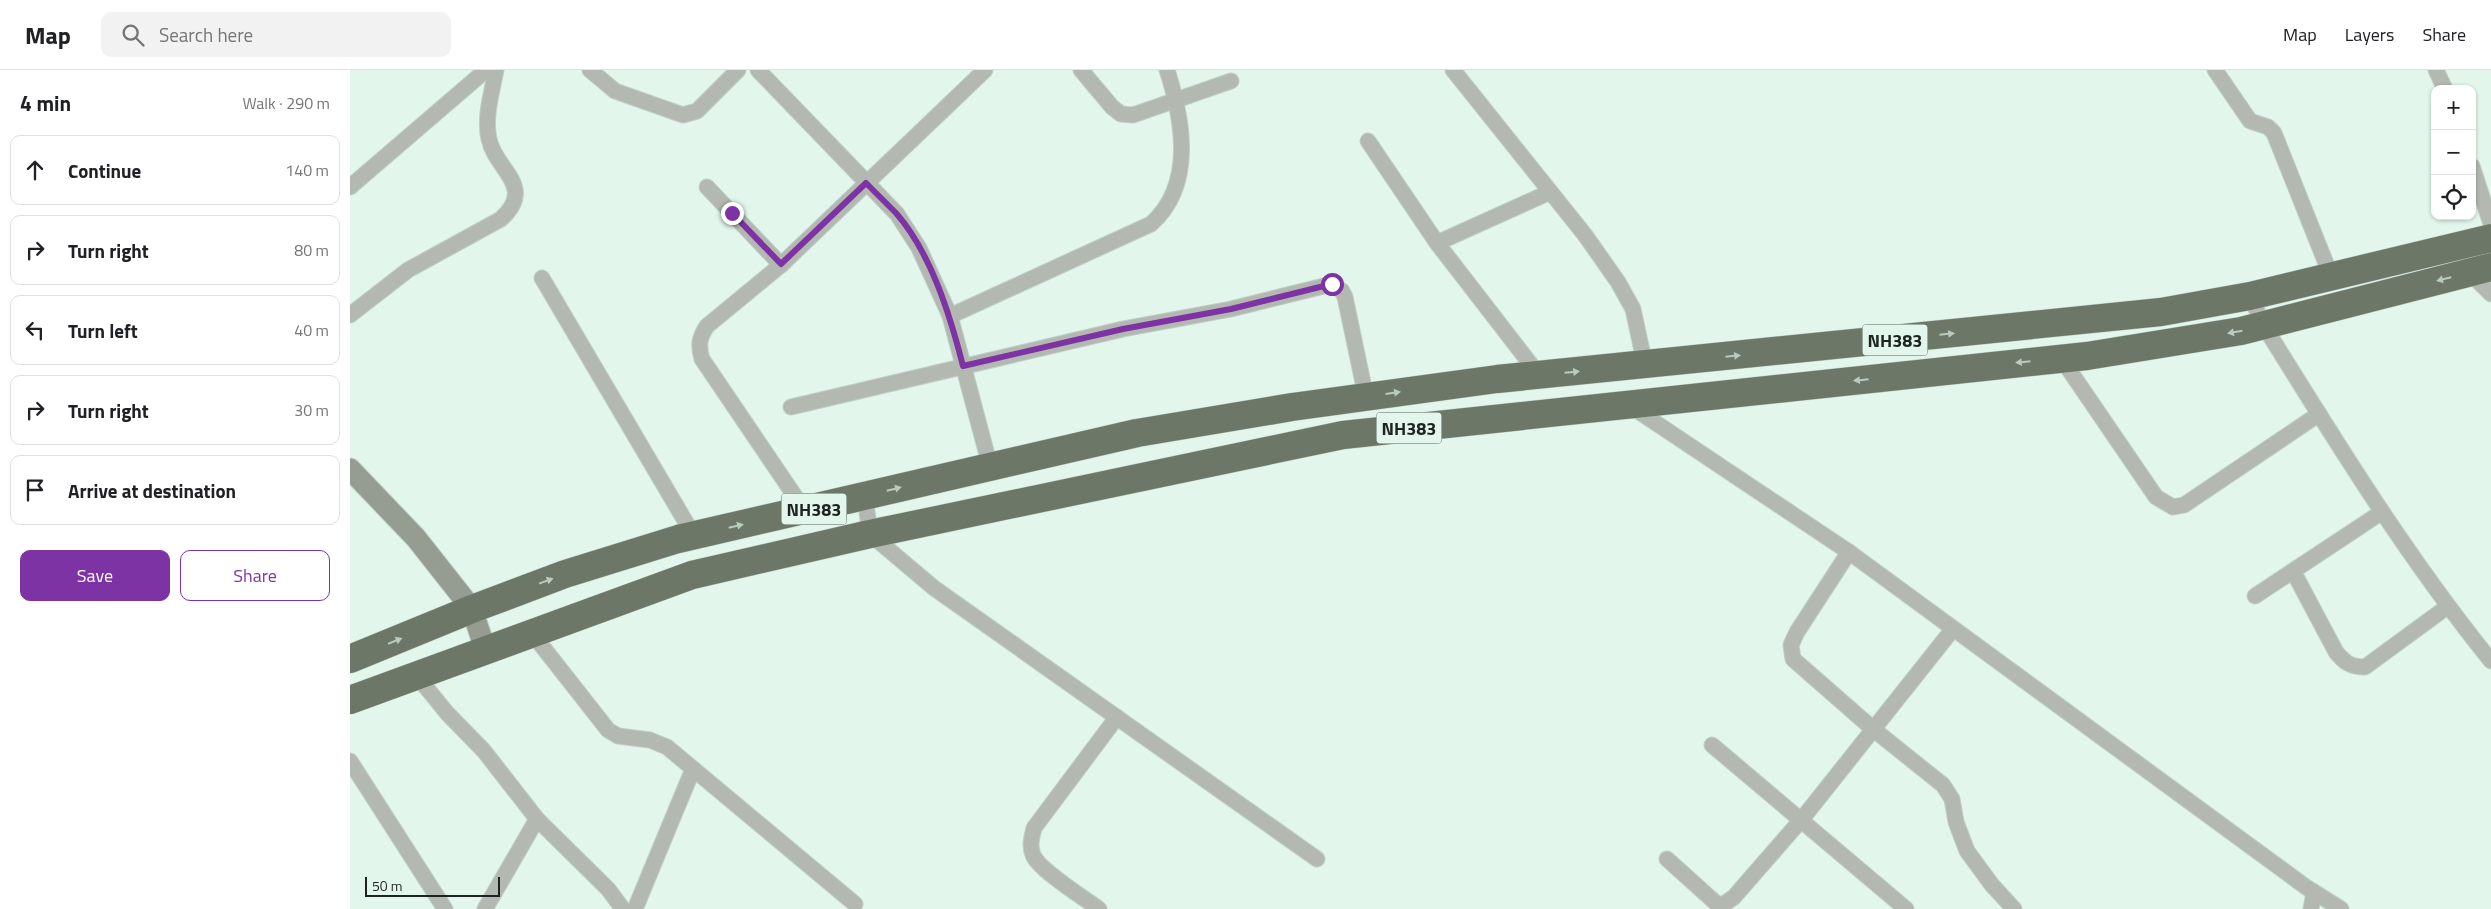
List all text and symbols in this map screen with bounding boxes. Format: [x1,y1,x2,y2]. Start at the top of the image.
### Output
search box [101,12,451,57]
text: Map [25,17,71,53]
text: Search here [159,20,253,49]
icon: search [119,21,147,49]
text: Map [2283,21,2317,48]
text: Layers [2345,21,2394,48]
text: Share [2422,21,2466,48]
map controls [2431,85,2476,220]
button: + [2431,85,2476,130]
text: 4 min [20,87,71,119]
text: Walk · 290 m [242,91,330,115]
button: − [2431,130,2476,175]
icon: ahead [21,156,49,184]
text: Continue [68,156,141,185]
text: 140 m [285,158,329,182]
button: locate [2431,175,2476,220]
route end [721,202,744,225]
icon: right [21,236,49,264]
text: Turn right [68,236,149,265]
text: 80 m [294,238,329,262]
route start [1321,273,1344,296]
one-way arrow [2436,275,2451,283]
icon: left [21,316,49,344]
text: Turn left [68,316,138,345]
text: 40 m [294,318,329,342]
road number: NH383 [1862,324,1928,356]
one-way arrow [2227,329,2243,337]
one-way arrow [1939,330,1955,338]
one-way arrow [1725,352,1741,360]
one-way arrow [2014,358,2030,366]
one-way arrow [1564,368,1580,376]
one-way arrow [1853,376,1869,384]
one-way arrow [1385,389,1401,397]
icon: right [21,396,49,424]
text: Turn right [68,396,149,425]
text: 30 m [294,398,329,422]
road number: NH383 [1376,412,1442,443]
icon: arrive [21,476,49,504]
text: Arrive at destination [68,476,236,505]
one-way arrow [887,485,902,493]
road number: NH383 [782,494,846,524]
one-way arrow [728,522,743,530]
button: Save [20,550,170,601]
button: Share [180,550,330,601]
one-way arrow [539,577,554,585]
one-way arrow [388,636,402,644]
scale bar [365,874,500,897]
text: 50 m [372,875,402,896]

